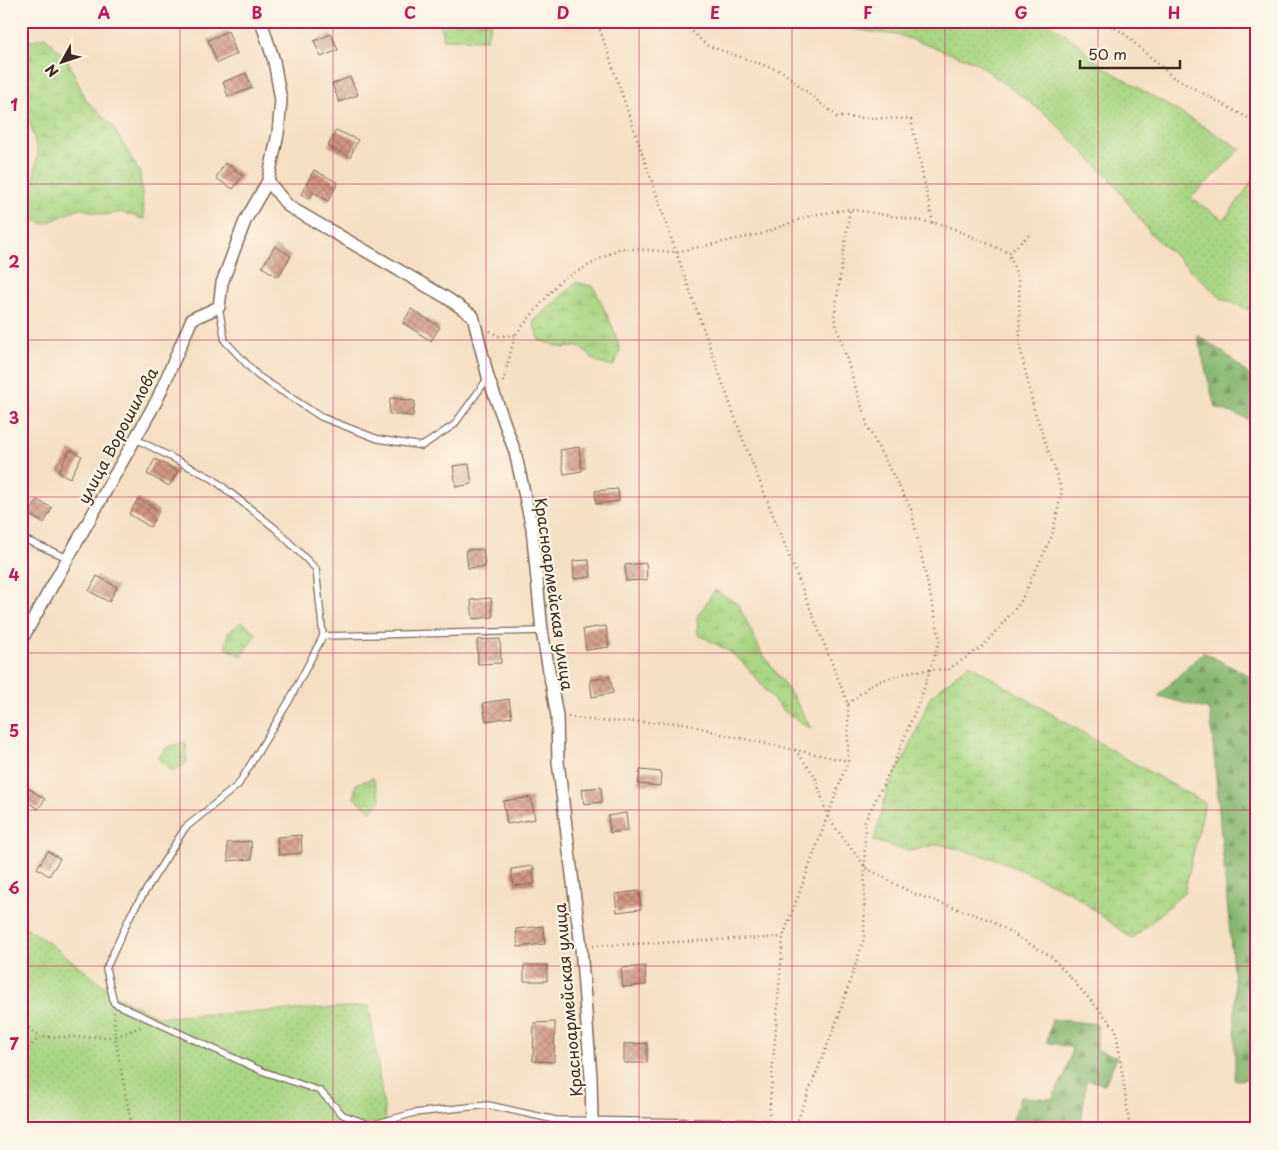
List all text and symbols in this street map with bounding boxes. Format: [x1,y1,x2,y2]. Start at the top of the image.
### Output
text: A [98,0,111,24]
text: B [252,0,263,24]
text: C [404,0,416,24]
text: D [557,0,569,24]
text: E [710,0,720,24]
text: F [863,0,873,24]
text: G [1014,0,1028,24]
text: H [1168,0,1180,24]
north arrow [38,38,88,88]
scale bar [1080,38,1180,70]
text: 50 m [1088,42,1127,65]
text: N [40,60,63,82]
text: 1 [10,92,18,116]
text: 2 [8,249,20,273]
street label: улица Ворошилова [71,362,163,508]
text: 3 [9,405,19,429]
street label: Красноармейская улица [530,496,580,692]
text: 4 [9,562,20,586]
text: 5 [9,718,19,742]
text: 6 [8,875,20,899]
street label: Красноармейская улица [547,902,587,1098]
text: 7 [9,1031,19,1055]

